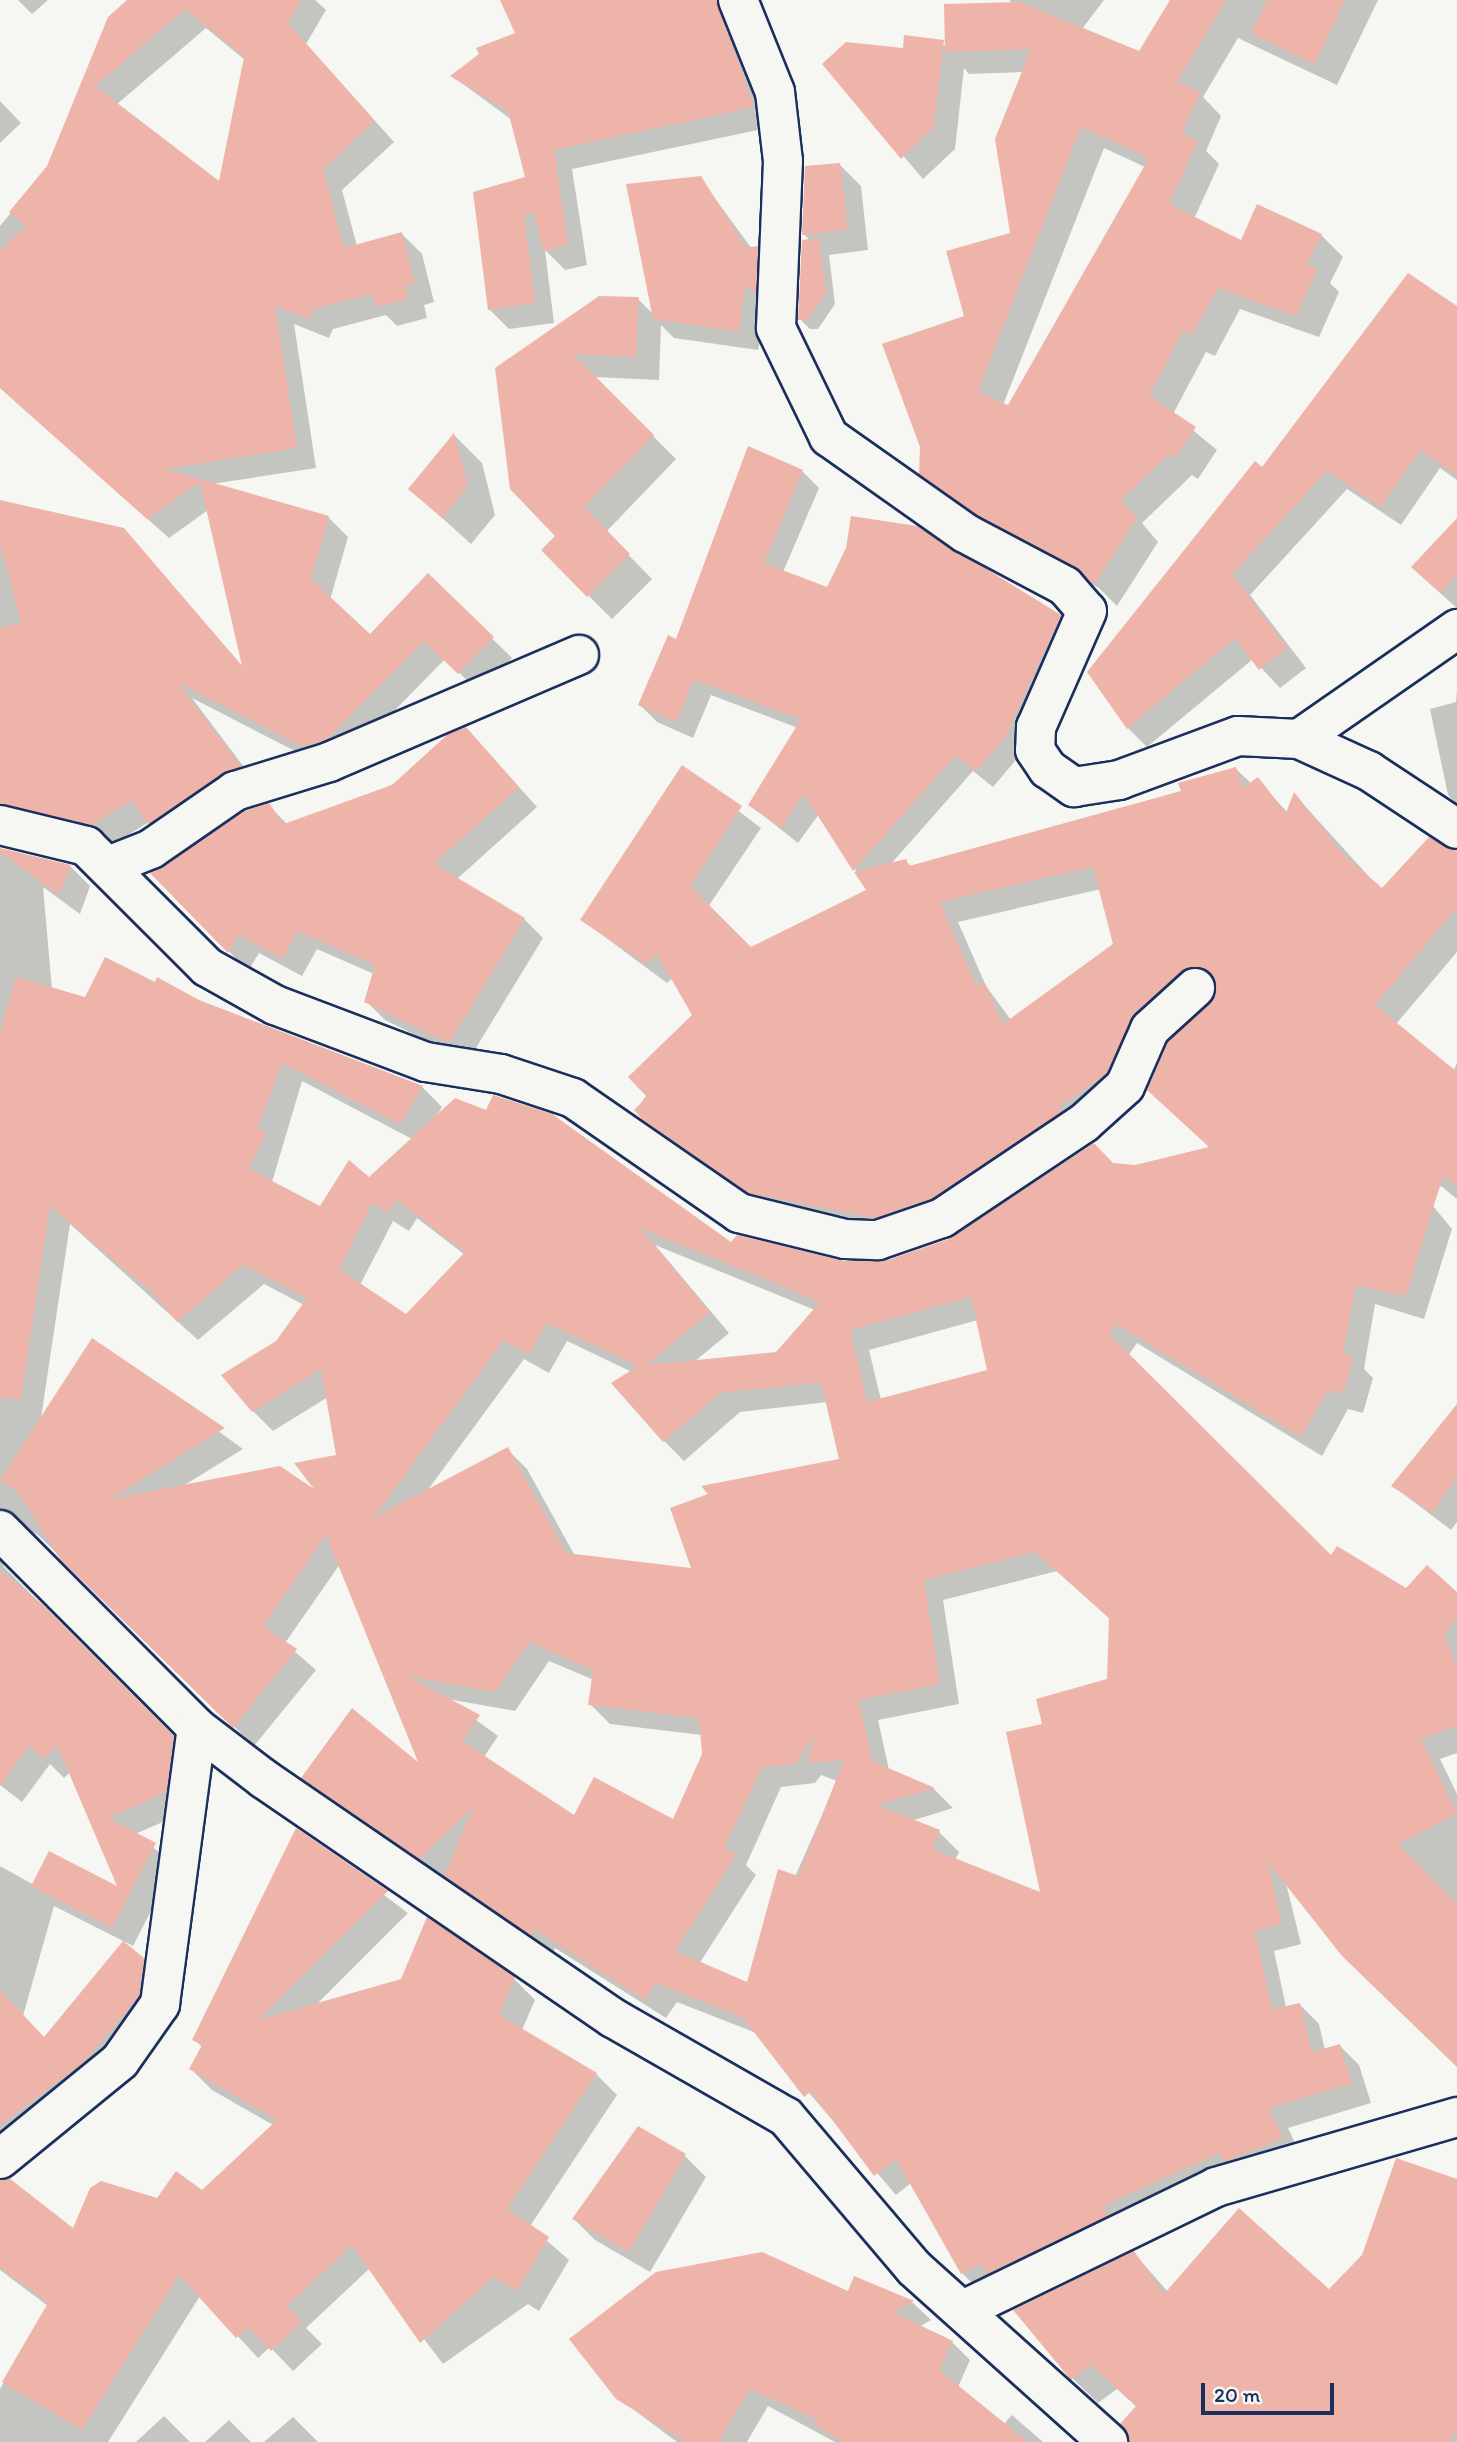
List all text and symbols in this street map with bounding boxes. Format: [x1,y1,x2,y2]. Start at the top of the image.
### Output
scale bar [1205,2368,1338,2412]
text: 20 m [1214,2382,1260,2407]

